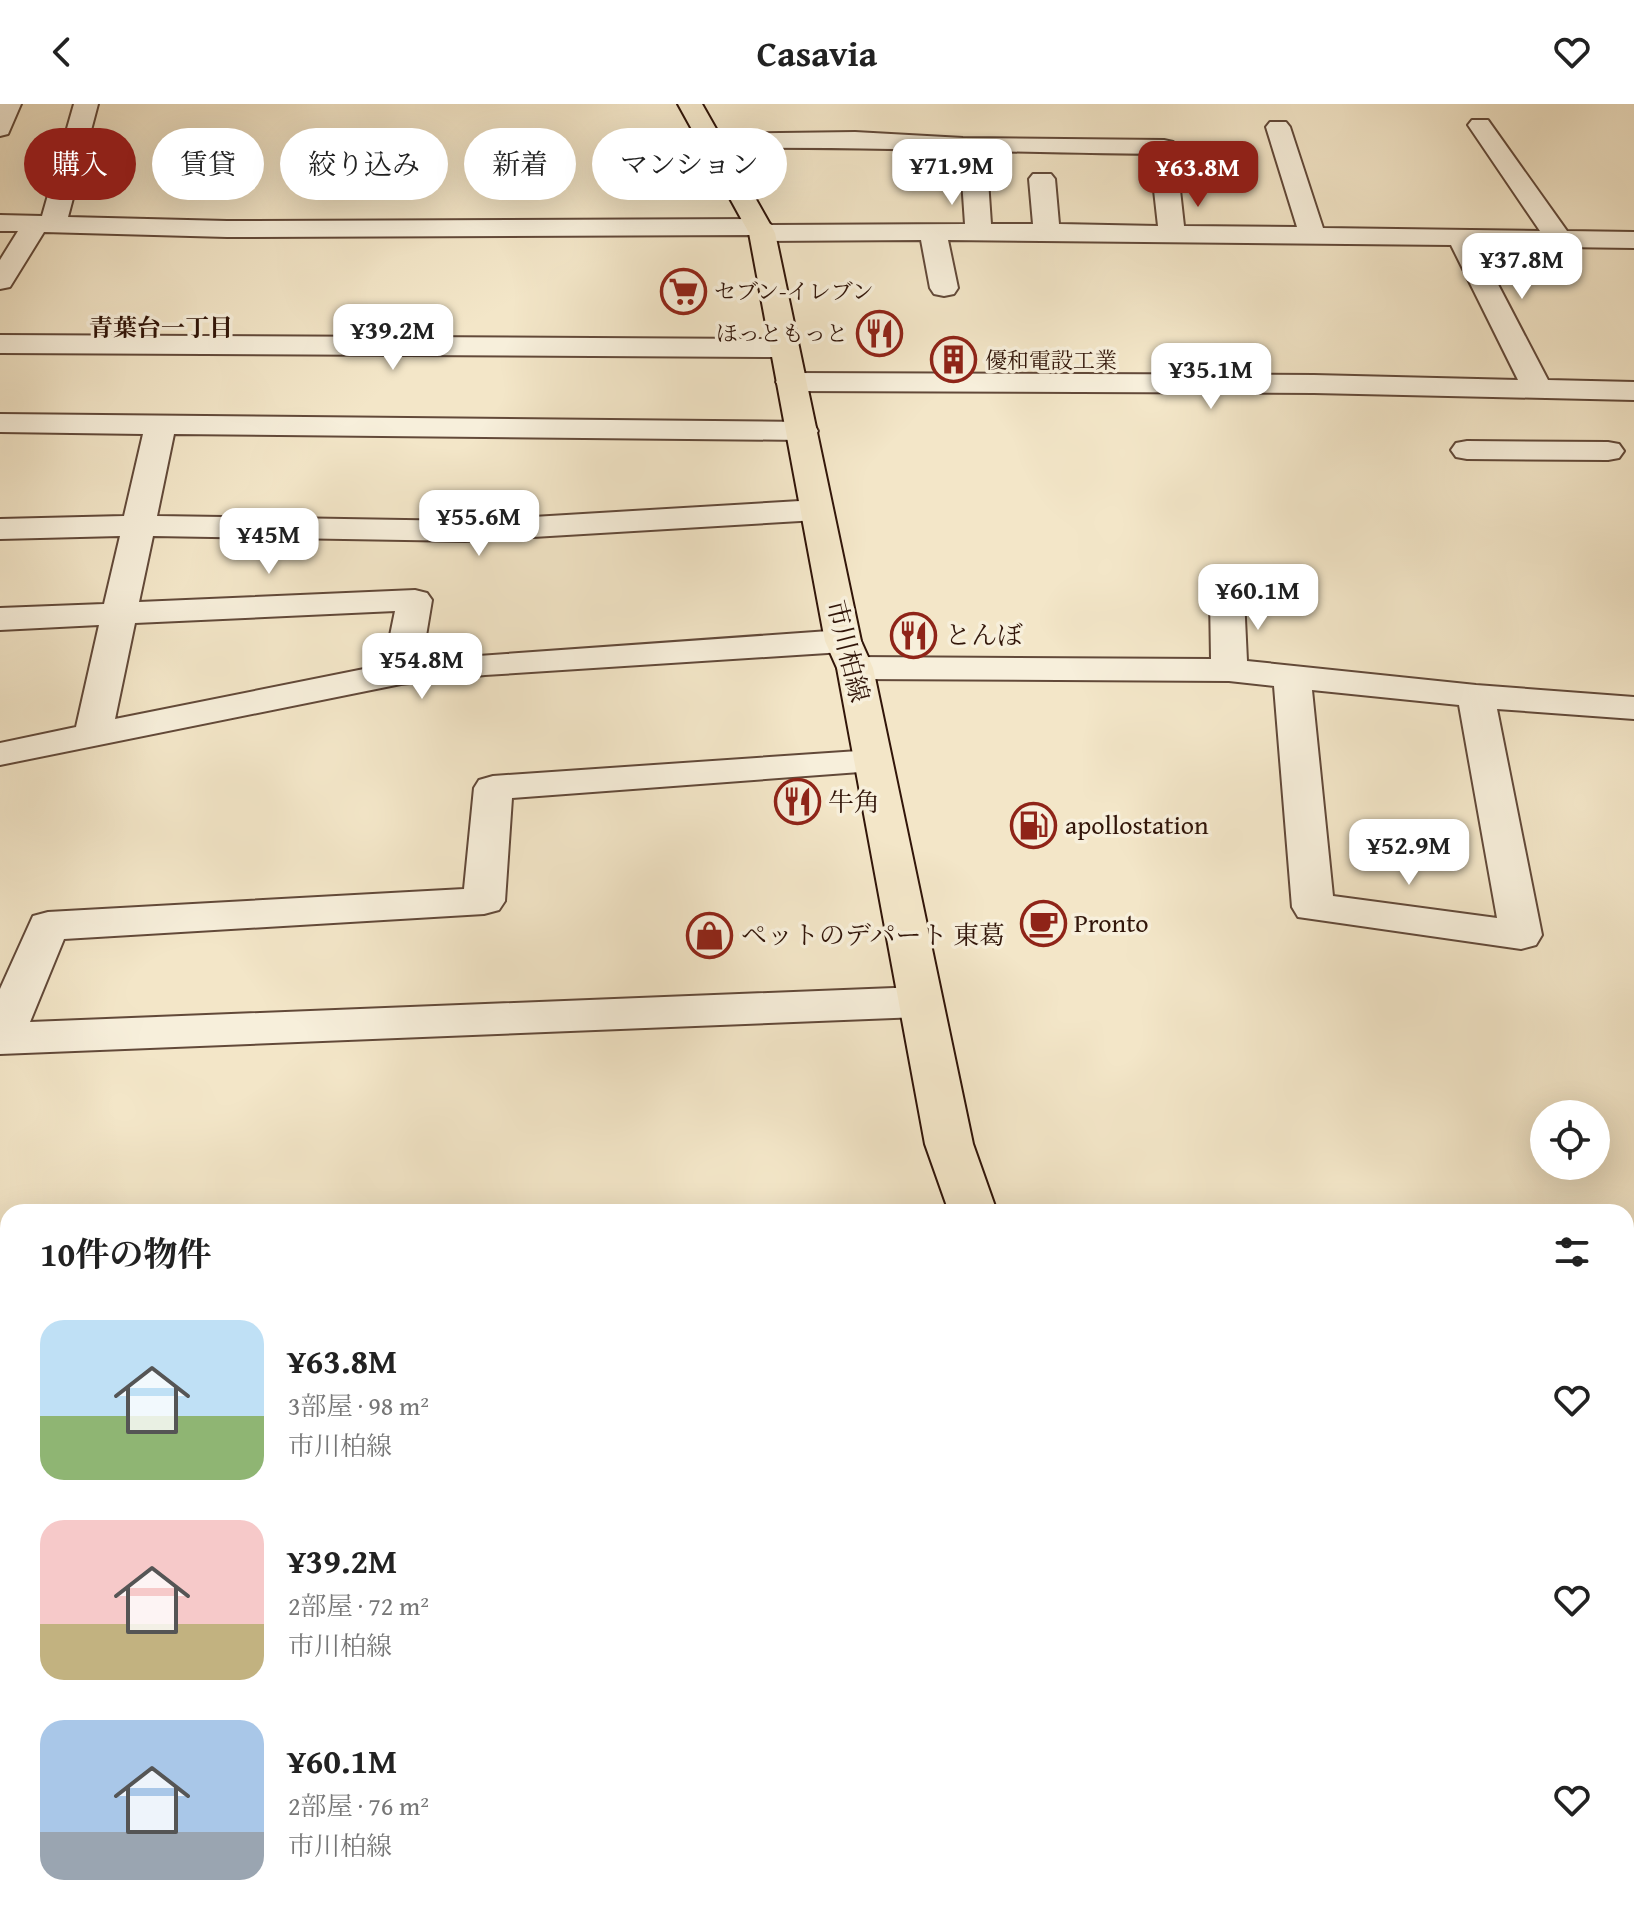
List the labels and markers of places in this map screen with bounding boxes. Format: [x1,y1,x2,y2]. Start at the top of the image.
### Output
pin: ¥71.9M [887,139,1017,207]
pin: ¥63.8M [1133,141,1263,209]
pin: ¥37.8M [1457,233,1587,301]
supermarket icon: セブン-イレブン [659,267,707,315]
place label: セブン-イレブン [714,275,874,307]
pin: ¥39.2M [328,304,458,372]
restaurant icon: ほっともっと [855,309,903,357]
place label: ほっともっと [716,317,848,349]
building icon: 優和電設工業 [930,336,978,384]
pin: ¥35.1M [1146,343,1276,411]
place label: 優和電設工業 [985,344,1117,376]
pin: ¥55.6M [414,490,544,558]
pin: ¥45M [222,508,316,576]
pin: ¥60.1M [1193,564,1323,632]
restaurant icon: とんぼ [890,611,938,659]
place label: とんぼ [945,615,1023,654]
pin: ¥54.8M [357,633,487,701]
restaurant icon: 牛角 [773,778,821,826]
place label: 牛角 [828,782,880,821]
fuel station icon: apollostation [1010,801,1058,849]
place label: apollostation [1065,805,1209,844]
pin: ¥52.9M [1344,819,1474,887]
cafe icon: Pronto [1019,899,1067,947]
place label: Pronto [1074,903,1149,942]
shop icon: ペットのデパート 東葛 [686,911,734,959]
place label: ペットのデパート 東葛 [741,915,1005,954]

